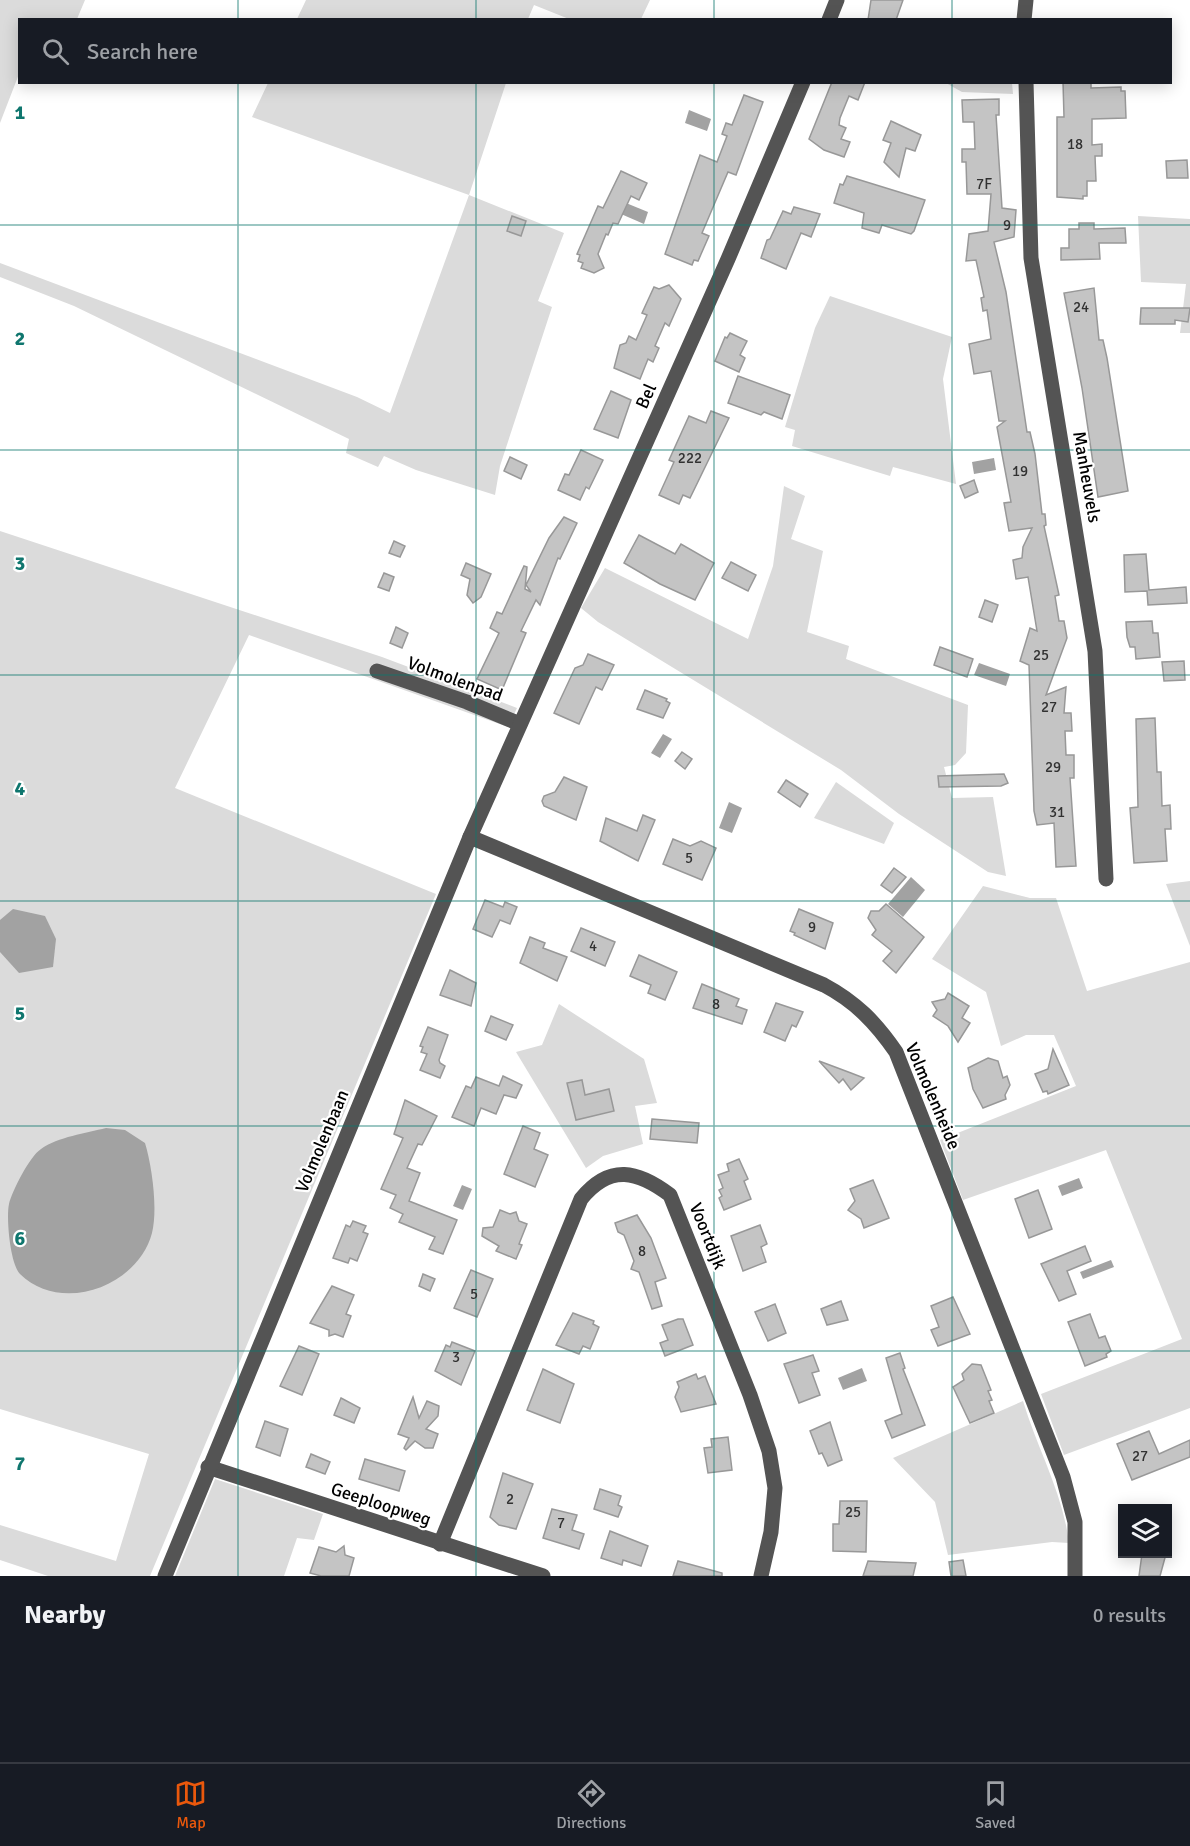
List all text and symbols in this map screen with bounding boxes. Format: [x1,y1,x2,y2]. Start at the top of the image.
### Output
search box [18,18,1172,84]
icon: search [39,35,72,68]
text: Search here [87,38,198,65]
text: 1 [15,100,26,125]
house number: 18 [1067,135,1083,153]
house number: 7F [976,175,992,193]
house number: 9 [1003,216,1011,234]
house number: 24 [1073,298,1089,316]
text: 2 [15,326,25,351]
street label: Bel [631,380,661,412]
street label: Manheuvels [1068,430,1106,524]
house number: 222 [678,449,702,467]
house number: 19 [1012,462,1028,480]
text: 3 [15,551,25,576]
house number: 25 [1033,646,1049,664]
street label: Volmolenpad [404,652,506,706]
house number: 27 [1041,698,1057,716]
house number: 29 [1045,758,1061,776]
text: 4 [15,776,26,801]
house number: 31 [1049,803,1065,821]
house number: 5 [685,849,693,867]
house number: 9 [808,918,816,936]
house number: 4 [589,937,597,955]
house number: 8 [712,995,720,1013]
text: 5 [15,1001,25,1026]
street label: Volmolenheide [901,1039,965,1153]
street label: Volmolenbaan [291,1086,353,1196]
street label: Voortdijk [685,1200,731,1272]
text: 6 [15,1226,26,1251]
house number: 8 [638,1242,646,1260]
house number: 5 [470,1285,478,1303]
house number: 3 [452,1348,460,1366]
house number: 27 [1132,1447,1148,1465]
text: 7 [15,1451,26,1476]
street label: Geeploopweg [328,1478,434,1530]
house number: 2 [506,1490,514,1508]
house number: 25 [845,1503,861,1521]
map controls [1118,1504,1172,1558]
button: layers [1118,1504,1172,1558]
house number: 7 [557,1514,565,1532]
text: Nearby [24,1599,105,1631]
text: 0 results [1093,1603,1166,1628]
tab: Map [174,1777,207,1833]
tab: Directions [556,1777,626,1833]
tab: Saved [975,1777,1016,1833]

